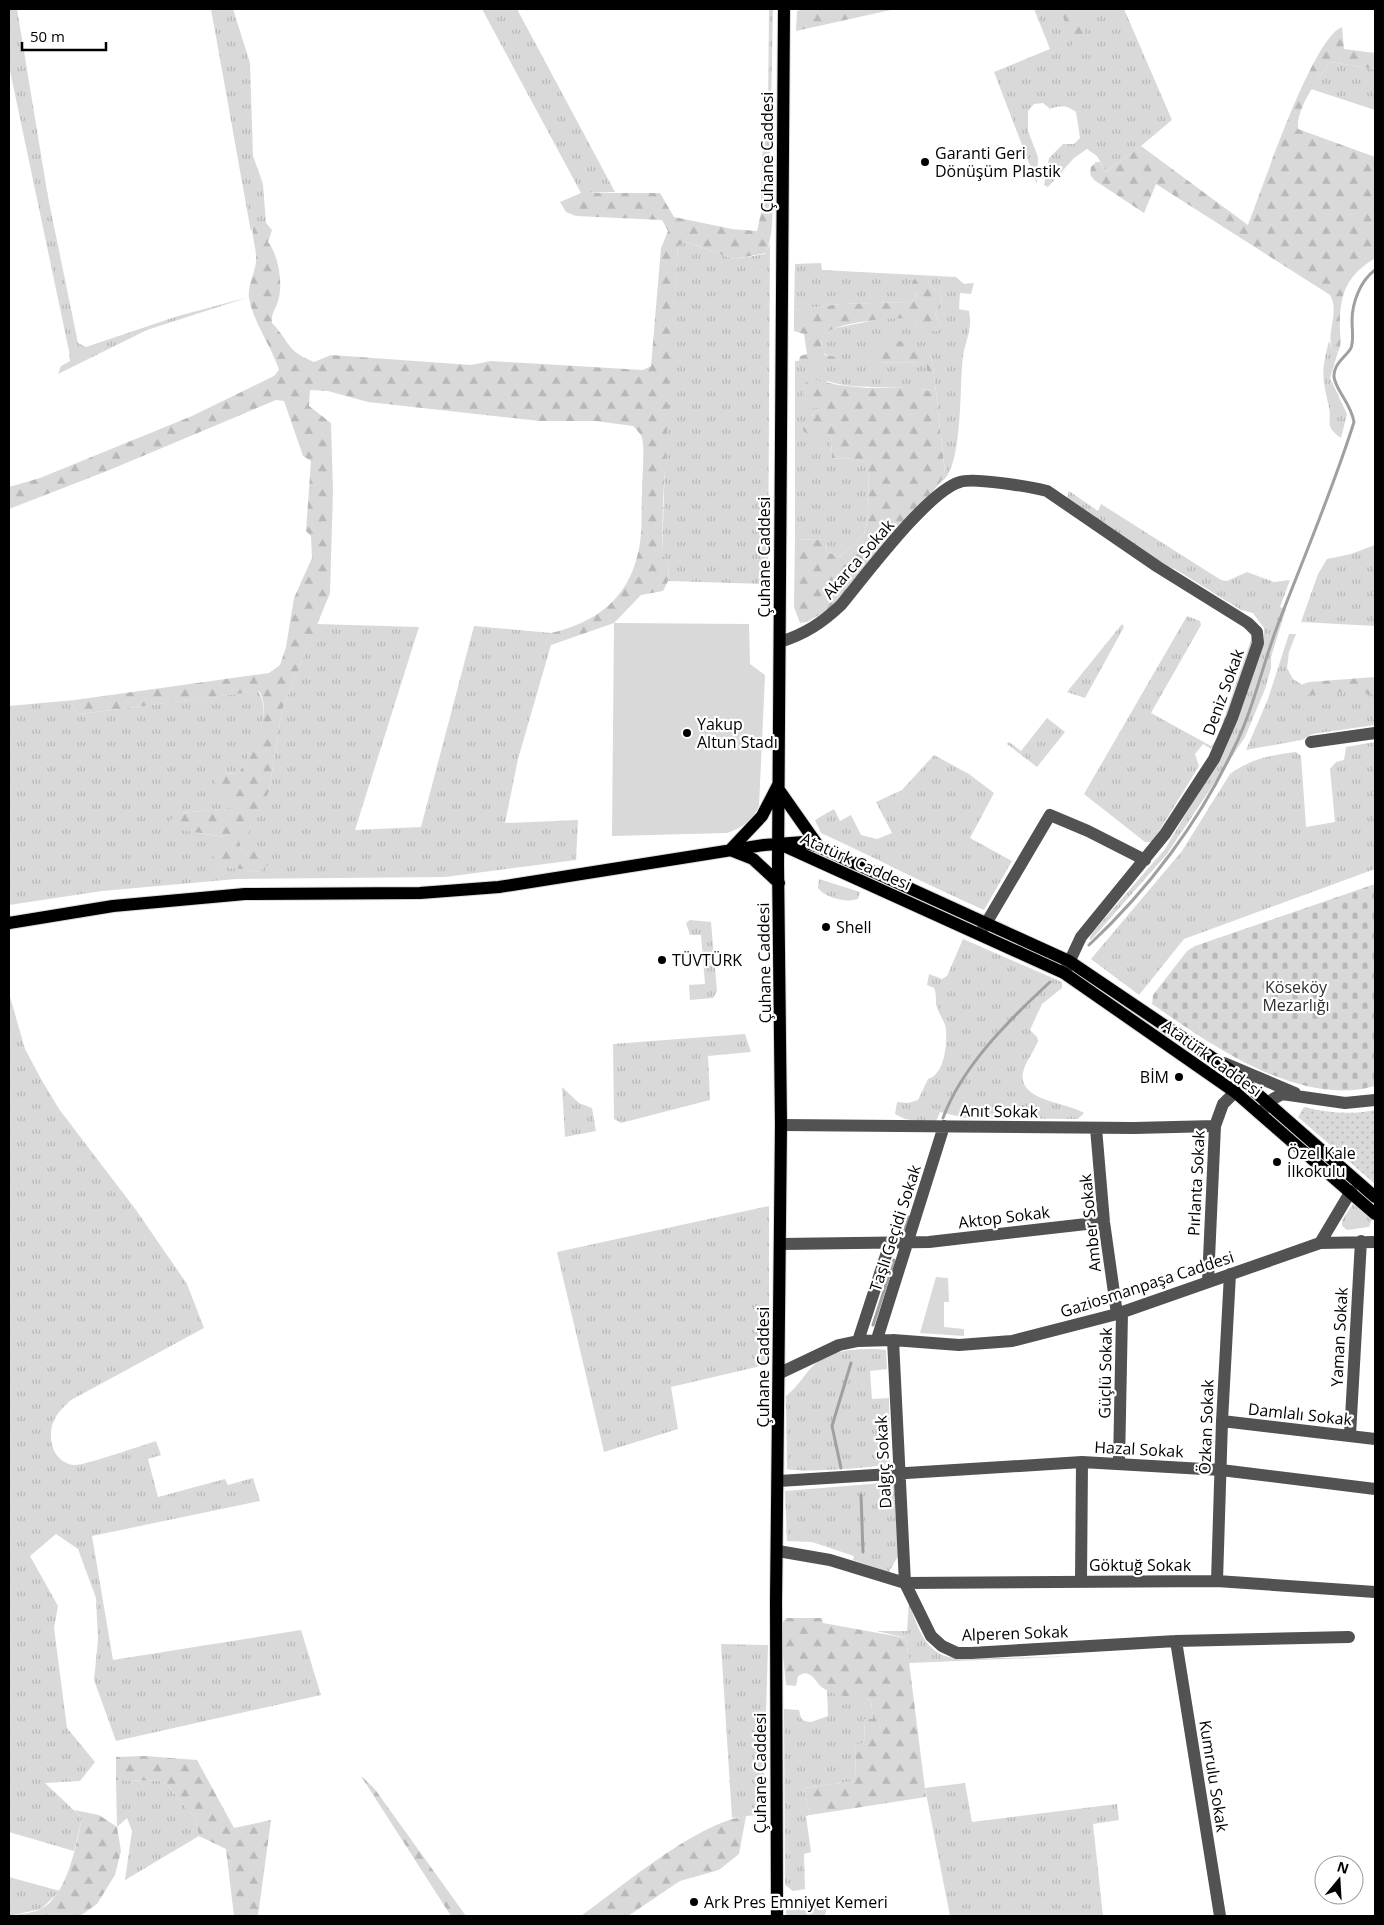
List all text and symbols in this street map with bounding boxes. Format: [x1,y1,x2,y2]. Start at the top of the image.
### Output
scale bar [22,20,106,52]
text: 50 m [30,26,65,46]
street label: Çuhane Caddesi [756,92,778,212]
place label: Garanti Geri Dönüşüm Plastik [935,142,1061,182]
marker: Garanti Geri Dönüşüm Plastik [919,156,931,168]
street label: Çuhane Caddesi [753,497,775,617]
street label: Akarca Sokak [817,514,899,603]
street label: Deniz Sokak [1197,645,1249,738]
place label: Yakup Altun Stadı [697,713,778,753]
marker: Yakup Altun Stadı [681,727,693,739]
street label: Atatürk Caddesi [797,827,915,895]
street label: Çuhane Caddesi [752,902,776,1024]
place label: Shell [836,916,872,938]
marker: Shell [820,921,832,933]
place label: TÜVTÜRK [672,949,742,971]
marker: TÜVTÜRK [656,954,668,966]
park label: Köseköy Mezarlığı [1262,976,1330,1016]
street label: Atatürk Caddesi [1158,1014,1266,1102]
place label: BİM [1140,1066,1169,1088]
marker: BİM [1173,1071,1185,1083]
street label: Anıt Sokak [960,1099,1039,1123]
street label: Pırlanta Sokak [1182,1129,1210,1236]
place label: Özel Kale İlkokulu [1287,1142,1356,1182]
marker: Özel Kale İlkokulu [1271,1156,1283,1168]
street label: Taşlı Geçidi Sokak [864,1161,926,1294]
street label: Amber Sokak [1074,1172,1106,1273]
street label: Aktop Sokak [957,1200,1052,1234]
street label: Gaziosmanpaşa Caddesi [1057,1246,1237,1322]
street label: Yaman Sokak [1325,1286,1353,1387]
street label: Çuhane Caddesi [752,1307,774,1427]
street label: Güçlü Sokak [1093,1327,1117,1419]
street label: Özkan Sokak [1193,1378,1219,1475]
street label: Damlalı Sokak [1247,1398,1354,1430]
street label: Dalgıç Sokak [870,1414,896,1509]
street label: Hazal Sokak [1094,1436,1185,1462]
street label: Göktuğ Sokak [1089,1554,1192,1576]
street label: Alperen Sokak [961,1620,1069,1646]
street label: Çuhane Caddesi [749,1713,771,1833]
street label: Kumrulu Sokak [1194,1719,1234,1834]
north arrow [1314,1855,1364,1905]
text: N [1335,1856,1352,1878]
place label: Ark Pres Emniyet Kemeri [704,1891,888,1913]
marker: Ark Pres Emniyet Kemeri [688,1896,700,1908]

